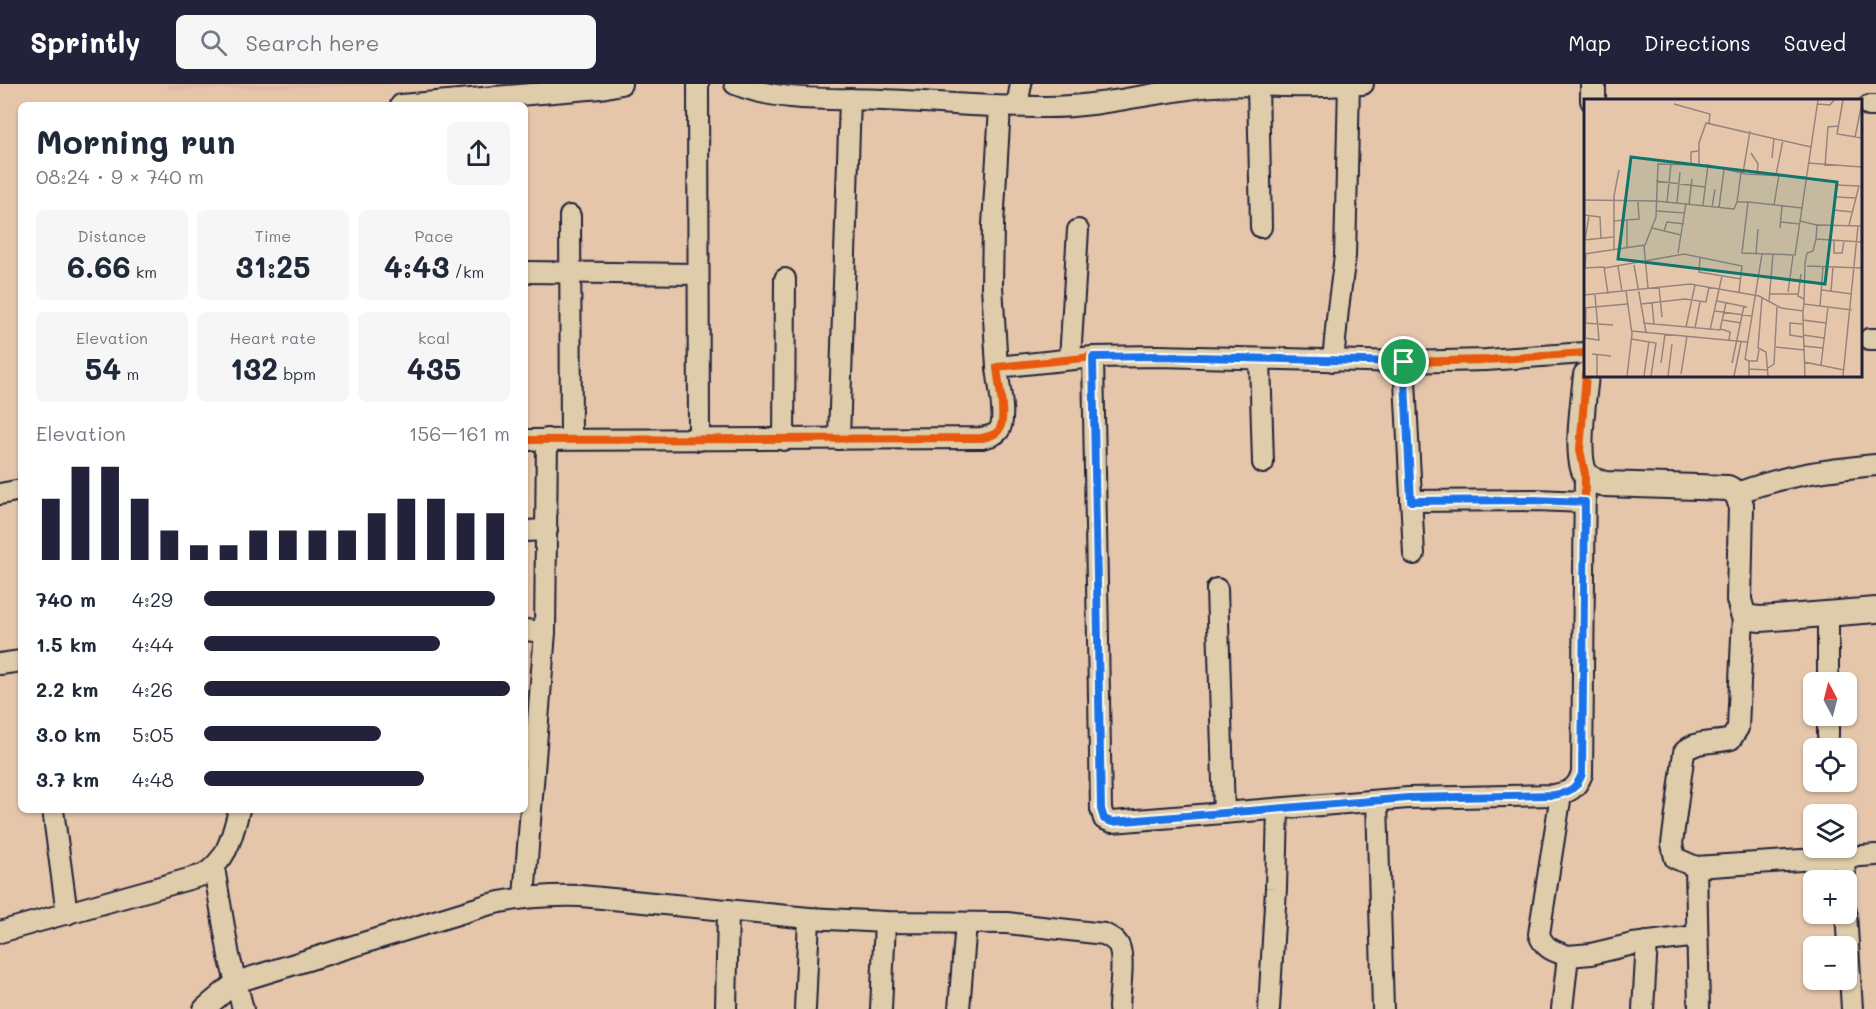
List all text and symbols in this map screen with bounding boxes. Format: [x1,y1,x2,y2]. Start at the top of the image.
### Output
search box [176,15,596,69]
text: Sprintly [30,24,140,60]
icon: search [197,26,230,59]
text: Search here [245,28,379,57]
text: Map [1568,29,1611,56]
text: Directions [1644,29,1751,56]
text: Saved [1784,29,1846,56]
inset map [1584,99,1861,376]
text: Morning run [36,119,236,162]
button: share [447,122,510,185]
text: 08:24 · 9 × 740 m [36,163,204,189]
text: Distance [78,225,146,246]
text: Time [255,225,291,246]
text: Pace [414,225,454,246]
text: 6.66 [67,246,131,286]
text: 31:25 [235,246,311,286]
text: 4:43 [384,246,449,286]
text: km [131,261,157,282]
text: /km [449,261,484,282]
text: Elevation [76,327,148,348]
text: Heart rate [230,327,316,348]
text: kcal [418,327,450,348]
pin [1378,336,1429,387]
icon: arrive [1387,345,1420,378]
text: 54 [85,348,121,388]
text: 132 [230,348,278,388]
text: 435 [407,348,461,388]
text: m [121,363,139,384]
text: bpm [278,363,316,384]
text: Elevation [36,420,126,446]
text: 156–161 m [409,420,510,446]
text: 740 m [36,586,96,612]
text: 4:29 [132,586,173,612]
text: 1.5 km [36,631,97,657]
text: 4:44 [132,631,173,657]
north arrow [1803,672,1857,726]
map controls [1803,672,1857,990]
text: 2.2 km [36,676,98,702]
text: 4:26 [132,676,173,702]
text: 3.0 km [36,721,101,747]
text: 5:05 [132,721,174,747]
button: locate [1803,738,1857,792]
text: 3.7 km [36,766,99,792]
text: 4:48 [132,766,174,792]
button: layers [1803,804,1857,858]
button: + [1803,870,1857,924]
button: − [1803,936,1857,990]

